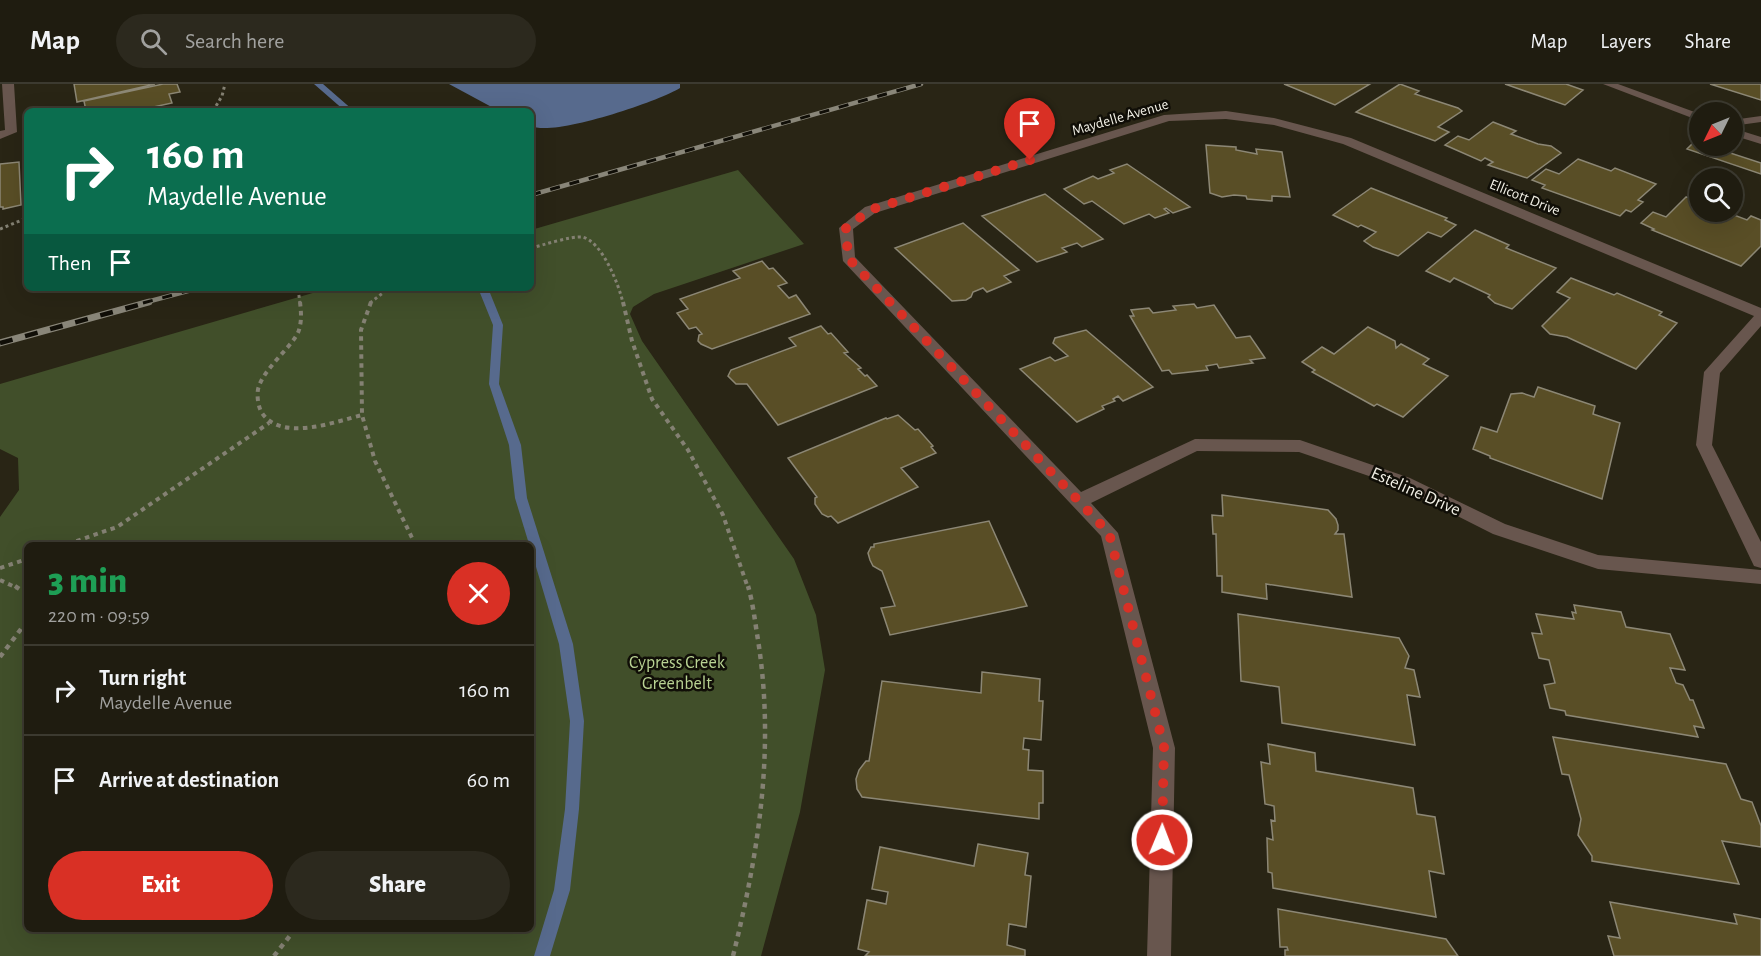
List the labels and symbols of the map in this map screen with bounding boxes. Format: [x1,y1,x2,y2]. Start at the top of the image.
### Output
street label: Maydelle Avenue [1070,96,1170,138]
pin [1004,98,1055,160]
north arrow [1689,102,1743,156]
street label: Ellicott Drive [1487,177,1562,218]
street label: Esteline Drive [1368,464,1463,520]
park label: Cypress Creek Greenbelt [629,654,726,693]
position arrow [1130,808,1194,872]

